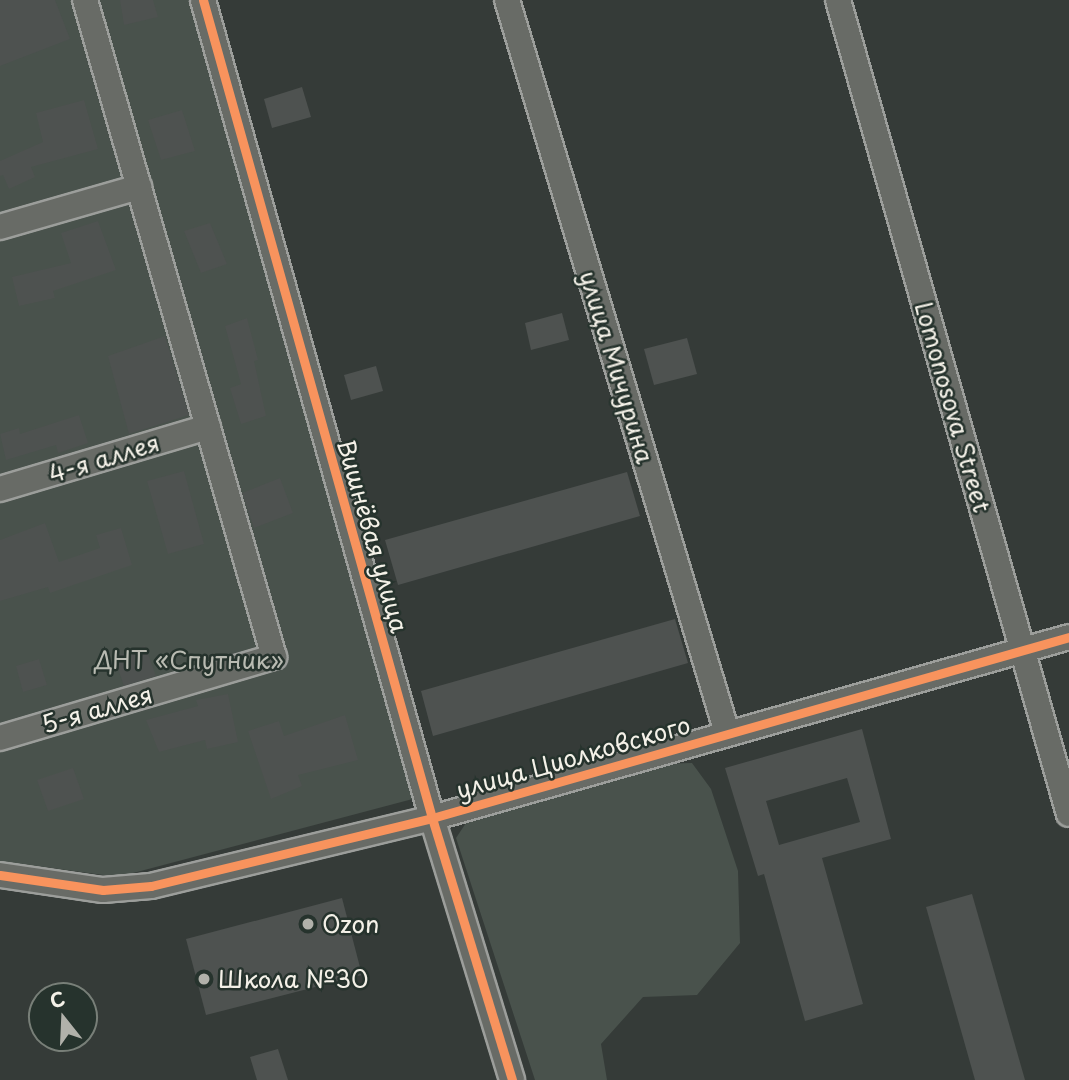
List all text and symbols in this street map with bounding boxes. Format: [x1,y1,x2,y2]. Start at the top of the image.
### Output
street label: улица Мичурина [574,267,660,467]
street label: Lomonosova Street [909,298,997,516]
street label: 4-я аллея [45,427,163,489]
street label: Вишнёвая улица [331,435,415,637]
park label: ДНТ «Спутник» [94,646,284,674]
street label: 5-я аллея [38,679,156,739]
street label: улица Циолковского [452,710,694,804]
place label: Ozon [322,910,379,938]
marker: Ozon [300,916,316,932]
place label: Школа №30 [218,965,369,993]
marker: Школа №30 [196,971,212,987]
north arrow [28,982,98,1052]
text: С [46,983,68,1014]

